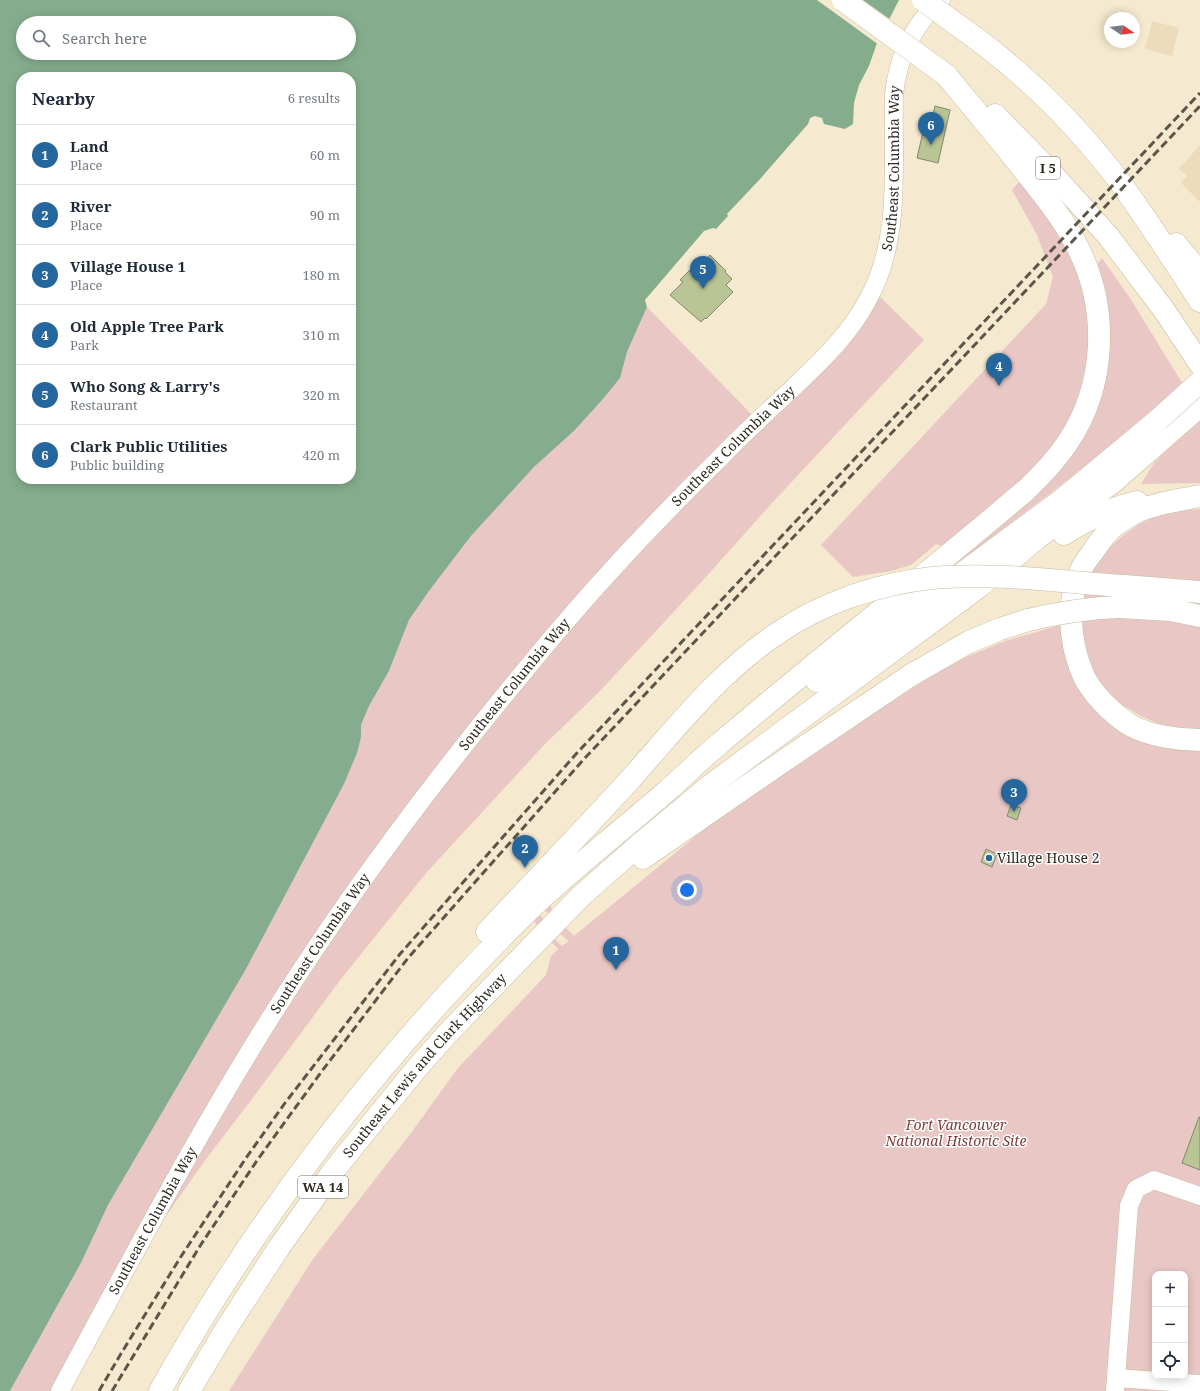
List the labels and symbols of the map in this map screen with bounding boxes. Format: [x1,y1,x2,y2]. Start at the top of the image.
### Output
north arrow [1104,12,1140,48]
street label: Southeast Columbia Way [877,84,904,252]
pin: 6 [918,112,944,145]
road number: I 5 [1036,157,1060,179]
pin: 5 [690,256,716,289]
pin: 4 [986,353,1012,386]
street label: Southeast Columbia Way [667,381,799,510]
street label: Southeast Columbia Way [454,614,574,754]
pin: 3 [1001,779,1027,812]
pin: 2 [512,835,538,868]
place label: Village House 2 [997,848,1100,867]
marker: Village House 2 [984,853,994,863]
street label: Southeast Columbia Way [265,869,374,1017]
your location [677,880,697,900]
pin: 1 [603,937,629,970]
street label: Southeast Lewis and Clark Highway [338,969,510,1161]
park label: Fort Vancouver National Historic Site [885,1115,1027,1150]
street label: Southeast Columbia Way [104,1143,201,1298]
road number: WA 14 [298,1176,348,1198]

